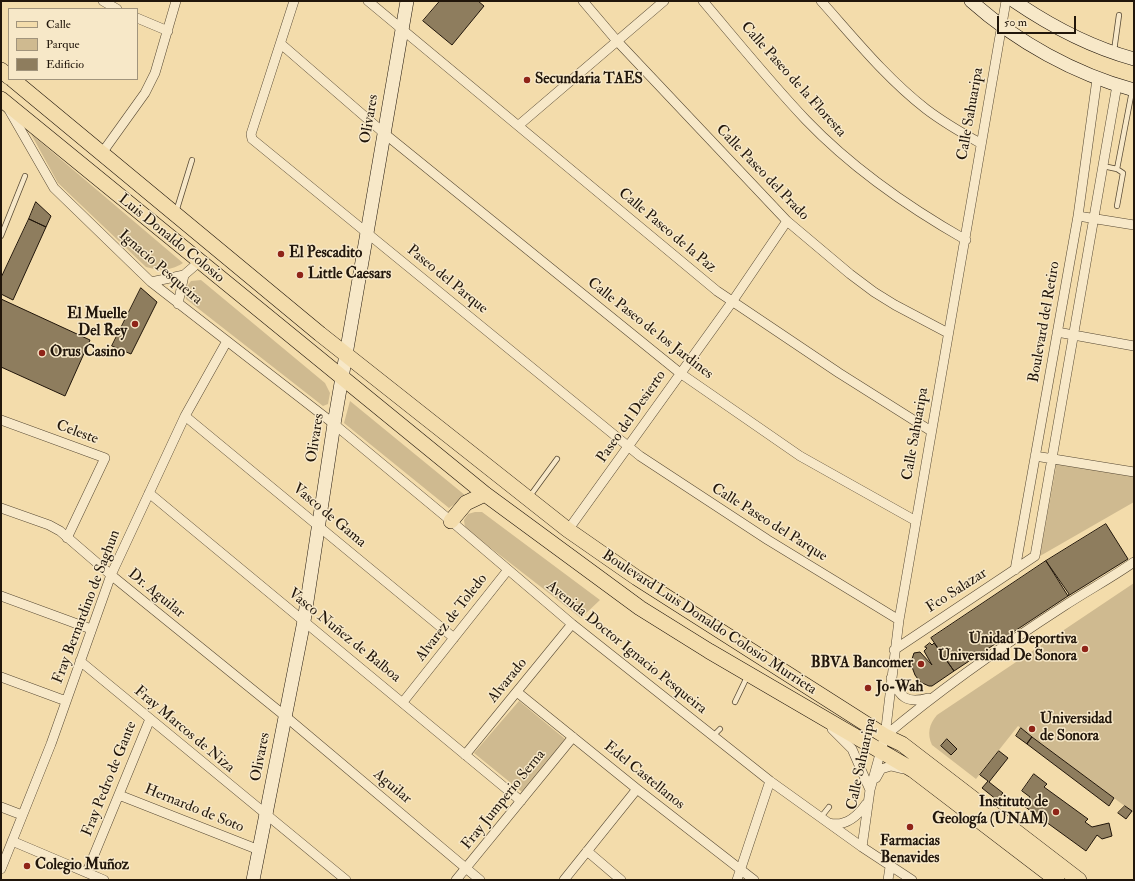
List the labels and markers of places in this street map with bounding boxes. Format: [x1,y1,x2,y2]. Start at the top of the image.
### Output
place label: Secundaria TAES [535,71,643,89]
marker: Secundaria TAES [522,75,532,85]
place label: El Pescadito [289,245,362,263]
marker: El Pescadito [276,249,286,259]
place label: Little Caesars [308,266,391,284]
marker: Little Caesars [295,270,305,280]
place label: El Muelle Del Rey [67,306,127,341]
marker: El Muelle Del Rey [130,319,140,329]
place label: Orus Casino [50,344,125,362]
marker: Orus Casino [37,348,47,358]
place label: Unidad Deportiva Universidad De Sonora [938,631,1077,666]
marker: Unidad Deportiva Universidad De Sonora [1080,644,1090,654]
place label: BBVA Bancomer [811,655,913,673]
marker: BBVA Bancomer [916,659,926,669]
place label: Jo-Wah [876,679,923,697]
marker: Jo-Wah [863,683,873,693]
place label: Universidad de Sonora [1040,711,1112,746]
marker: Universidad de Sonora [1027,724,1037,734]
place label: Instituto de Geología (UNAM) [932,794,1048,829]
marker: Instituto de Geología (UNAM) [1051,807,1061,817]
marker: Farmacias Benavides [905,822,915,832]
place label: Farmacias Benavides [880,833,940,868]
place label: Colegio Muñoz [35,857,129,875]
marker: Colegio Muñoz [22,861,32,871]

